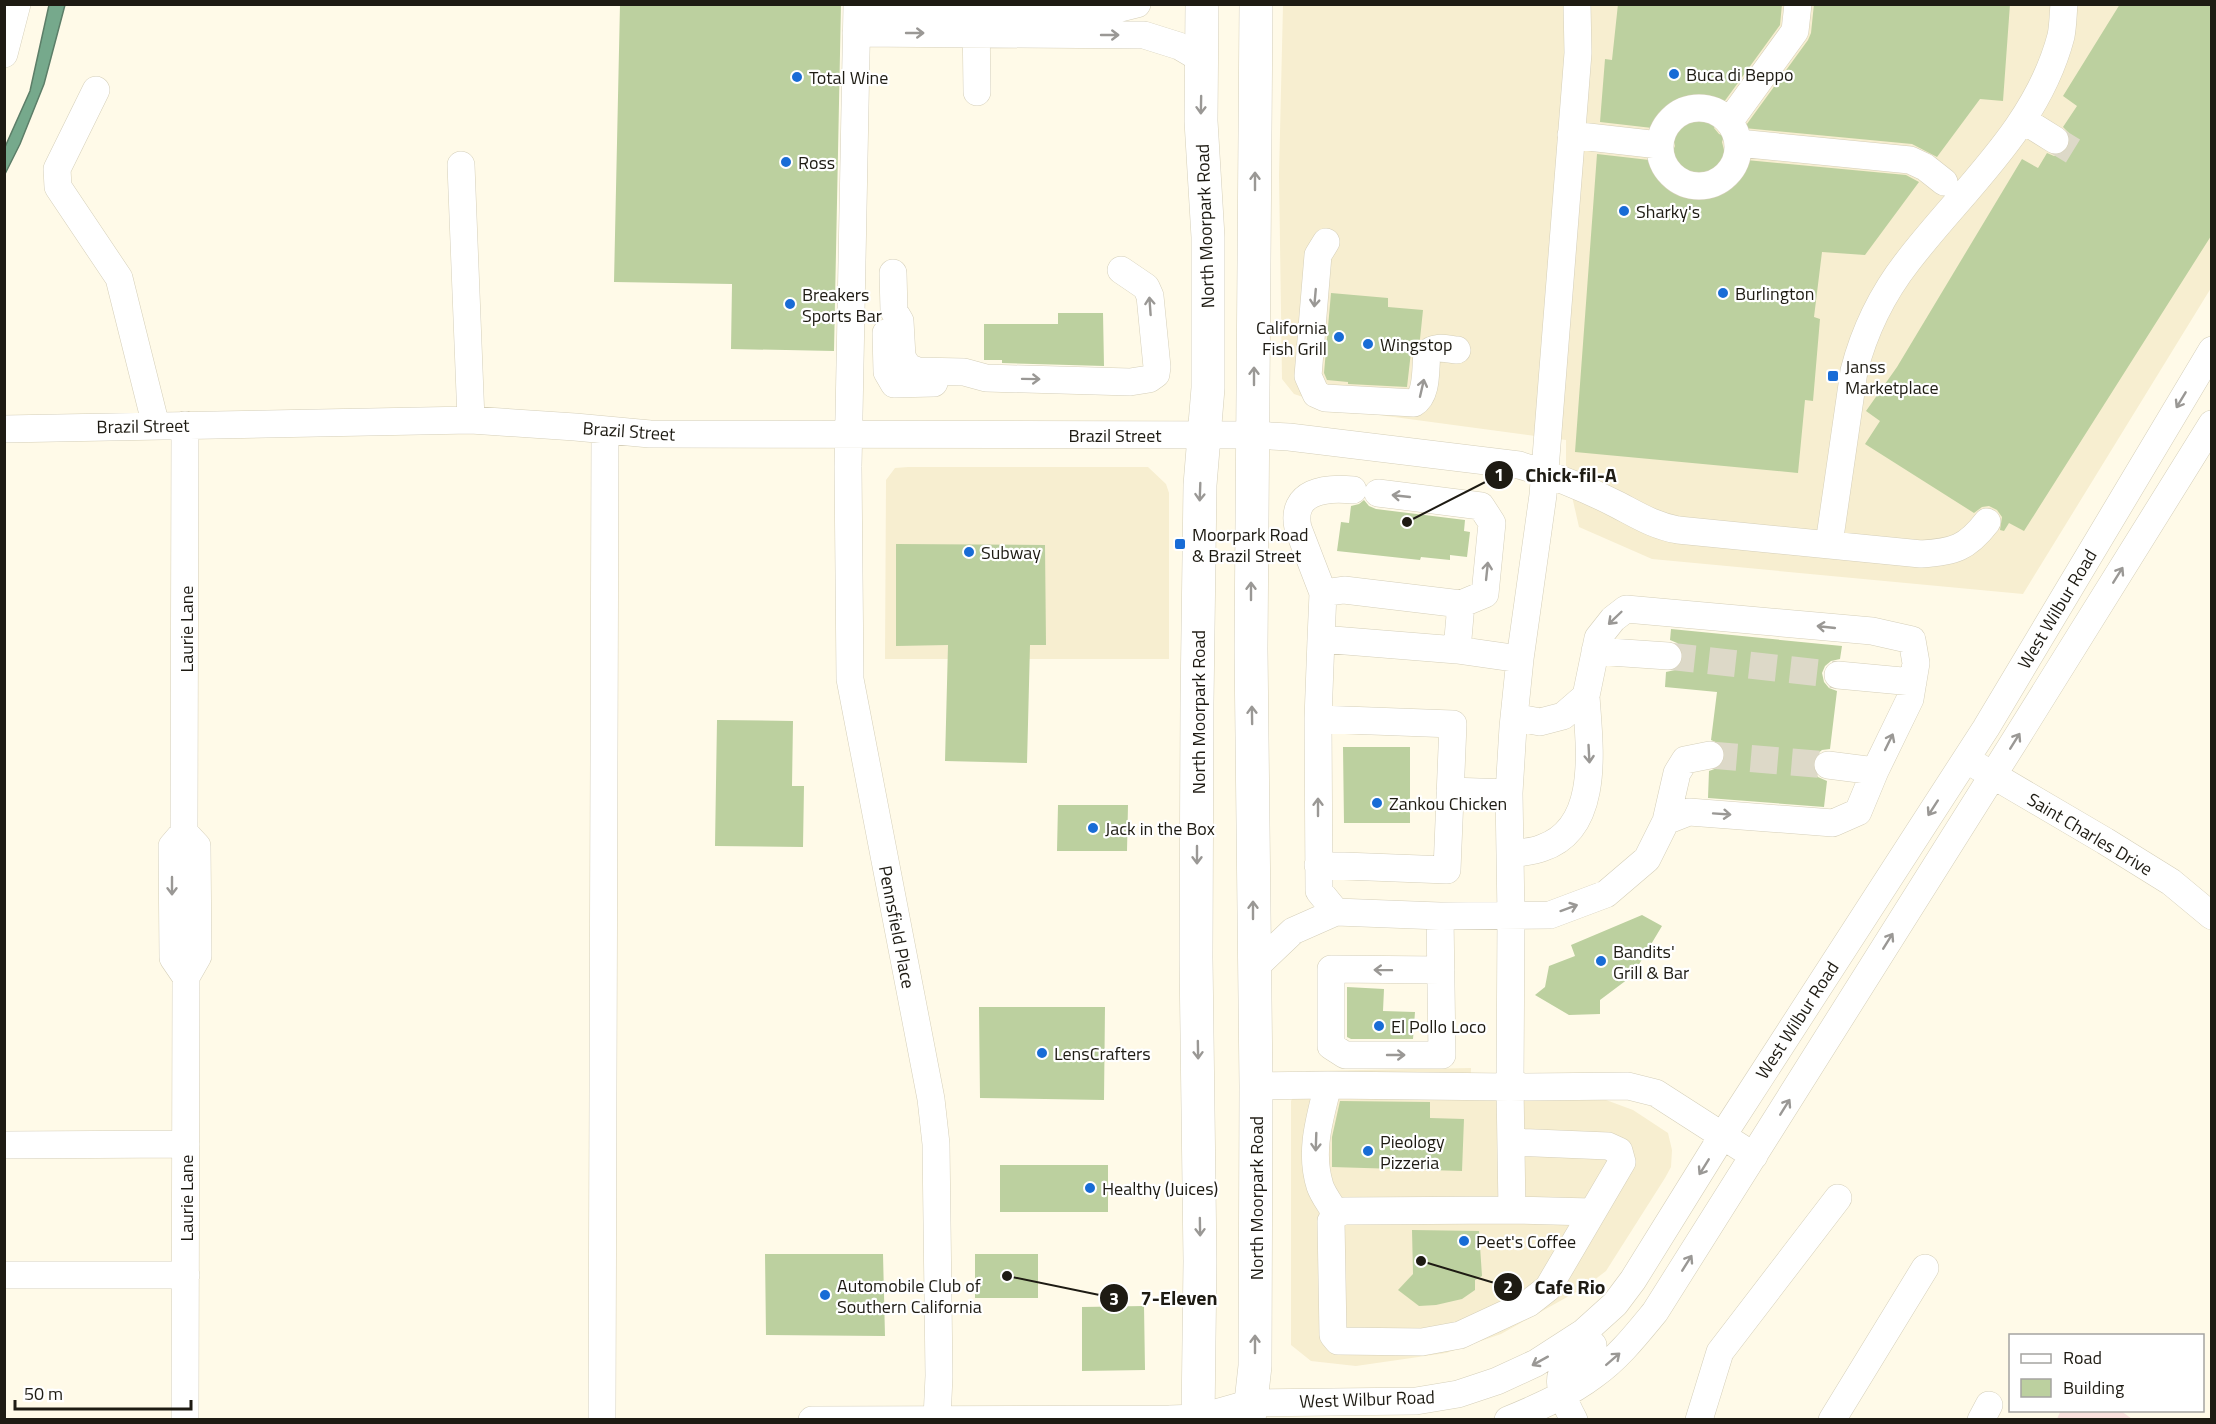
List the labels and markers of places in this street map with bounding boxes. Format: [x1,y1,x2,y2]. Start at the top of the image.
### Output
place label: Buca di Beppo [1686,61,1794,88]
place label: Total Wine [809,64,888,91]
marker: Buca di Beppo [1667,67,1681,81]
marker: Total Wine [790,70,804,84]
place label: Ross [798,149,835,176]
marker: Ross [779,155,793,169]
place label: Sharky's [1636,198,1700,225]
marker: Sharky's [1617,204,1631,218]
place label: Burlington [1735,280,1814,307]
place label: Breakers Sports Bar [802,281,882,329]
marker: Burlington [1716,286,1730,300]
marker: Breakers Sports Bar [783,297,797,311]
place label: California Fish Grill [1256,314,1327,362]
marker: California Fish Grill [1332,330,1346,344]
place label: Wingstop [1380,331,1453,358]
marker: Wingstop [1361,337,1375,351]
place label: Janss Marketplace [1845,353,1939,401]
marker: Janss Marketplace [1826,369,1840,383]
callout: Chick-fil-A [1484,456,1629,494]
place label: Moorpark Road & Brazil Street [1192,521,1309,569]
marker: Moorpark Road & Brazil Street [1173,537,1187,551]
place label: Subway [981,539,1041,566]
marker: Subway [962,545,976,559]
place label: Zankou Chicken [1389,790,1507,817]
marker: Zankou Chicken [1370,796,1384,810]
place label: Jack in the Box [1105,815,1215,842]
marker: Jack in the Box [1086,821,1100,835]
place label: Bandits' Grill & Bar [1613,938,1689,986]
marker: Bandits' Grill & Bar [1594,954,1608,968]
place label: El Pollo Loco [1391,1013,1486,1040]
marker: El Pollo Loco [1372,1019,1386,1033]
place label: LensCrafters [1054,1040,1151,1067]
marker: LensCrafters [1035,1046,1049,1060]
place label: Pieology Pizzeria [1380,1128,1445,1176]
marker: Pieology Pizzeria [1361,1144,1375,1158]
place label: Healthy (Juices) [1102,1175,1218,1202]
marker: Healthy (Juices) [1083,1181,1097,1195]
place label: Peet's Coffee [1476,1228,1576,1255]
marker: Peet's Coffee [1457,1234,1471,1248]
callout: Cafe Rio [1493,1268,1618,1306]
place label: Automobile Club of Southern California [837,1272,982,1320]
callout: 7-Eleven [1099,1279,1230,1317]
marker: Automobile Club of Southern California [818,1288,832,1302]

